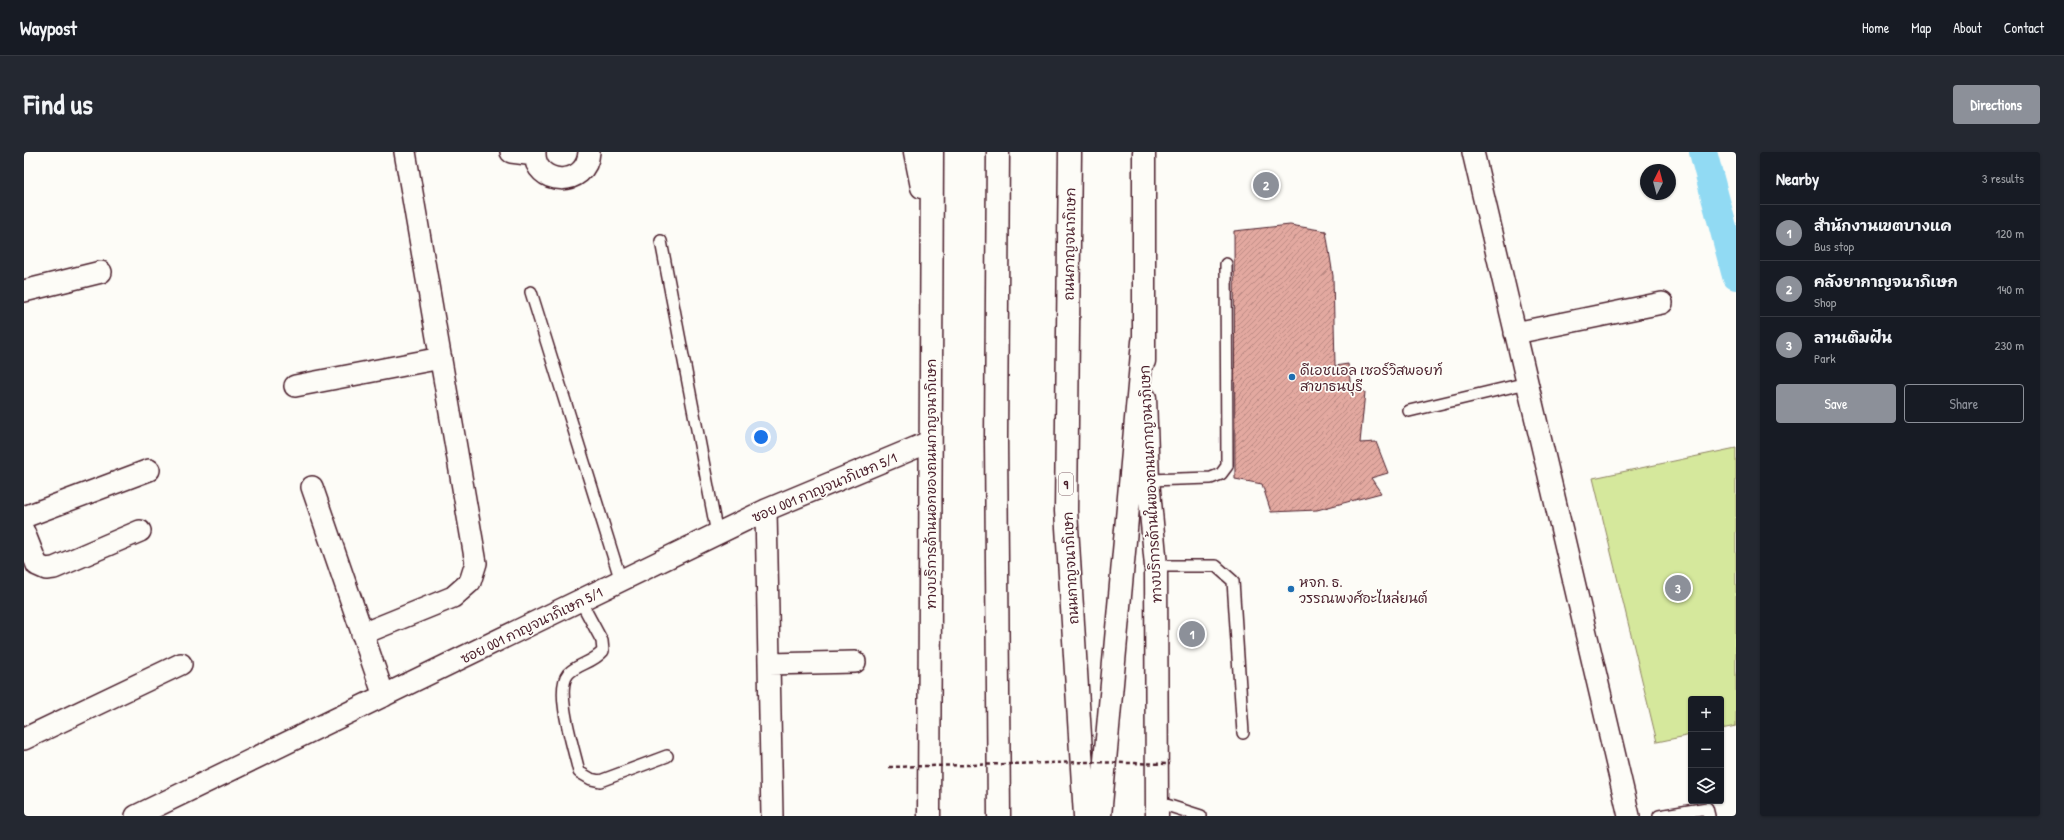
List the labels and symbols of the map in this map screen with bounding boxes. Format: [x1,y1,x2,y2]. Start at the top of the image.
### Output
north arrow [1640,164,1676,200]
pin: 2 [1253,170,1279,200]
street label: ถนนกาญจนาภิเษก [1059,187,1079,301]
street label: ทางบริการด้านนอกของถนนกาญจนาภิเษก [921,359,940,609]
place label: ดีเอชแอล เซอร์วิสพอยท์ สาขาธนบุรี [1300,360,1443,396]
street label: ทางบริการด้านในของถนนกาญจนาภิเษก [1134,364,1166,604]
marker: ดีเอชแอล เซอร์วิสพอยท์ สาขาธนบุรี [1287,372,1297,382]
your location [751,427,771,447]
street label: ซอย 001 กาญจนาภิเษก 5/1 [749,448,899,526]
road number: 9 [1059,473,1073,495]
street label: ถนนกาญจนาภิเษก [1058,511,1082,625]
place label: หจก. ธ. วรรณพงศ์อะไหล่ยนต์ [1299,572,1428,607]
pin: 3 [1665,573,1691,603]
street label: ซอย 001 กาญจนาภิเษก 5/1 [457,582,605,668]
marker: หจก. ธ. วรรณพงศ์อะไหล่ยนต์ [1286,584,1296,594]
pin: 1 [1179,619,1205,649]

